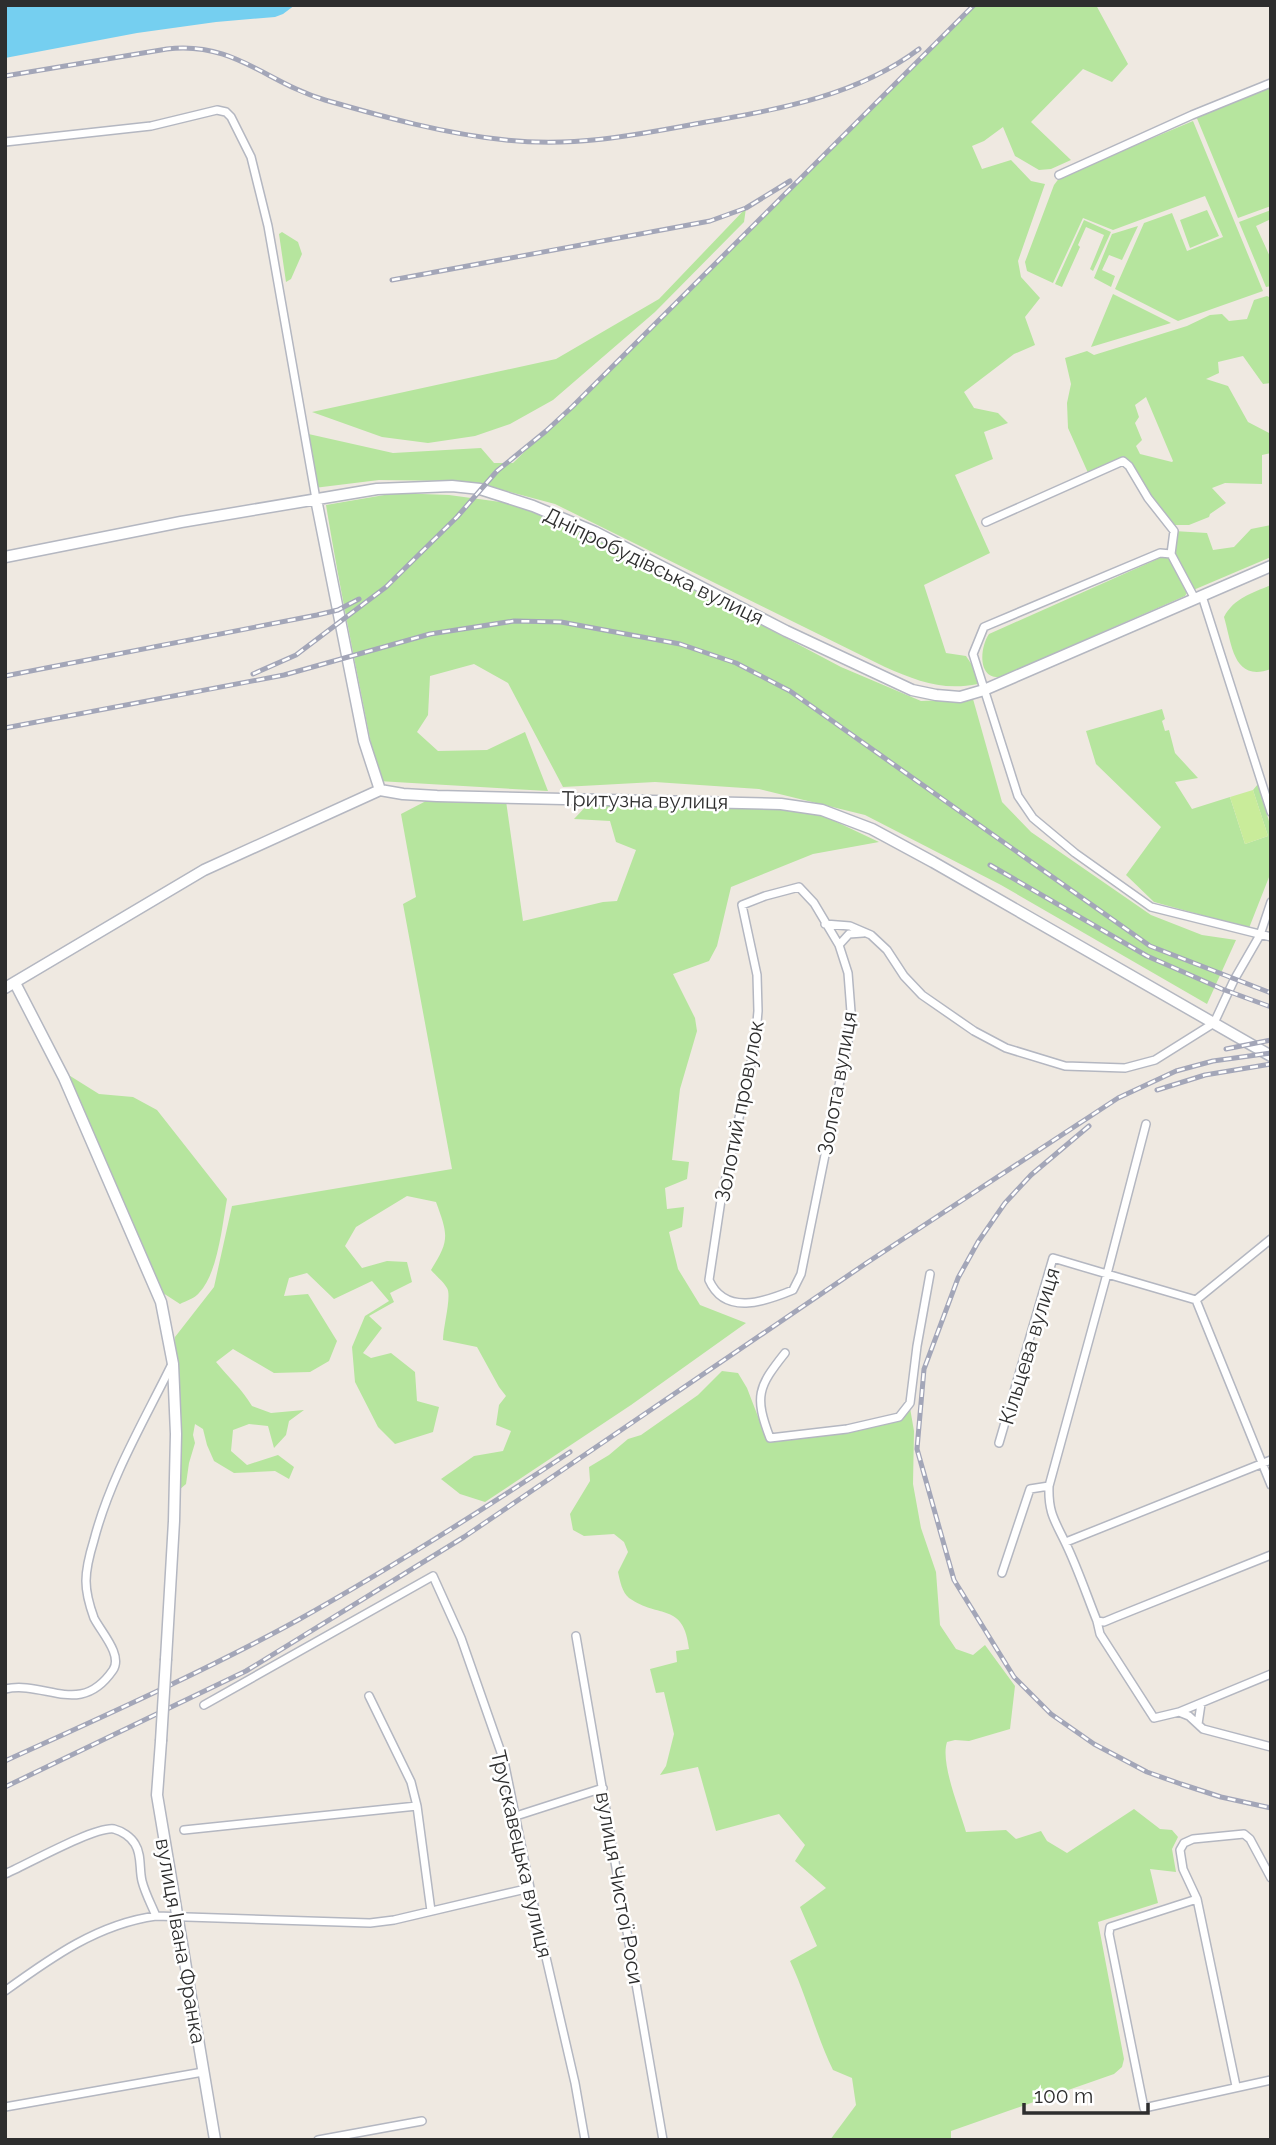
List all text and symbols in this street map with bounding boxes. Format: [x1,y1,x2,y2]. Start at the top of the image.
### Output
street label: Дніпробудівська вулиця [540,502,768,630]
street label: Тритузна вулиця [562,786,728,814]
street label: Золота вулиця [812,1009,862,1157]
street label: Золотий провулок [709,1018,769,1204]
street label: Кільцева вулиця [993,1265,1065,1427]
street label: Трускавецька вулиця [486,1748,558,1960]
street label: вулиця Чистої Роси [591,1790,649,1986]
street label: вулиця Івана Франка [151,1836,211,2046]
scale bar [1024,2072,1148,2116]
text: 100 m [1034,2083,1093,2108]

